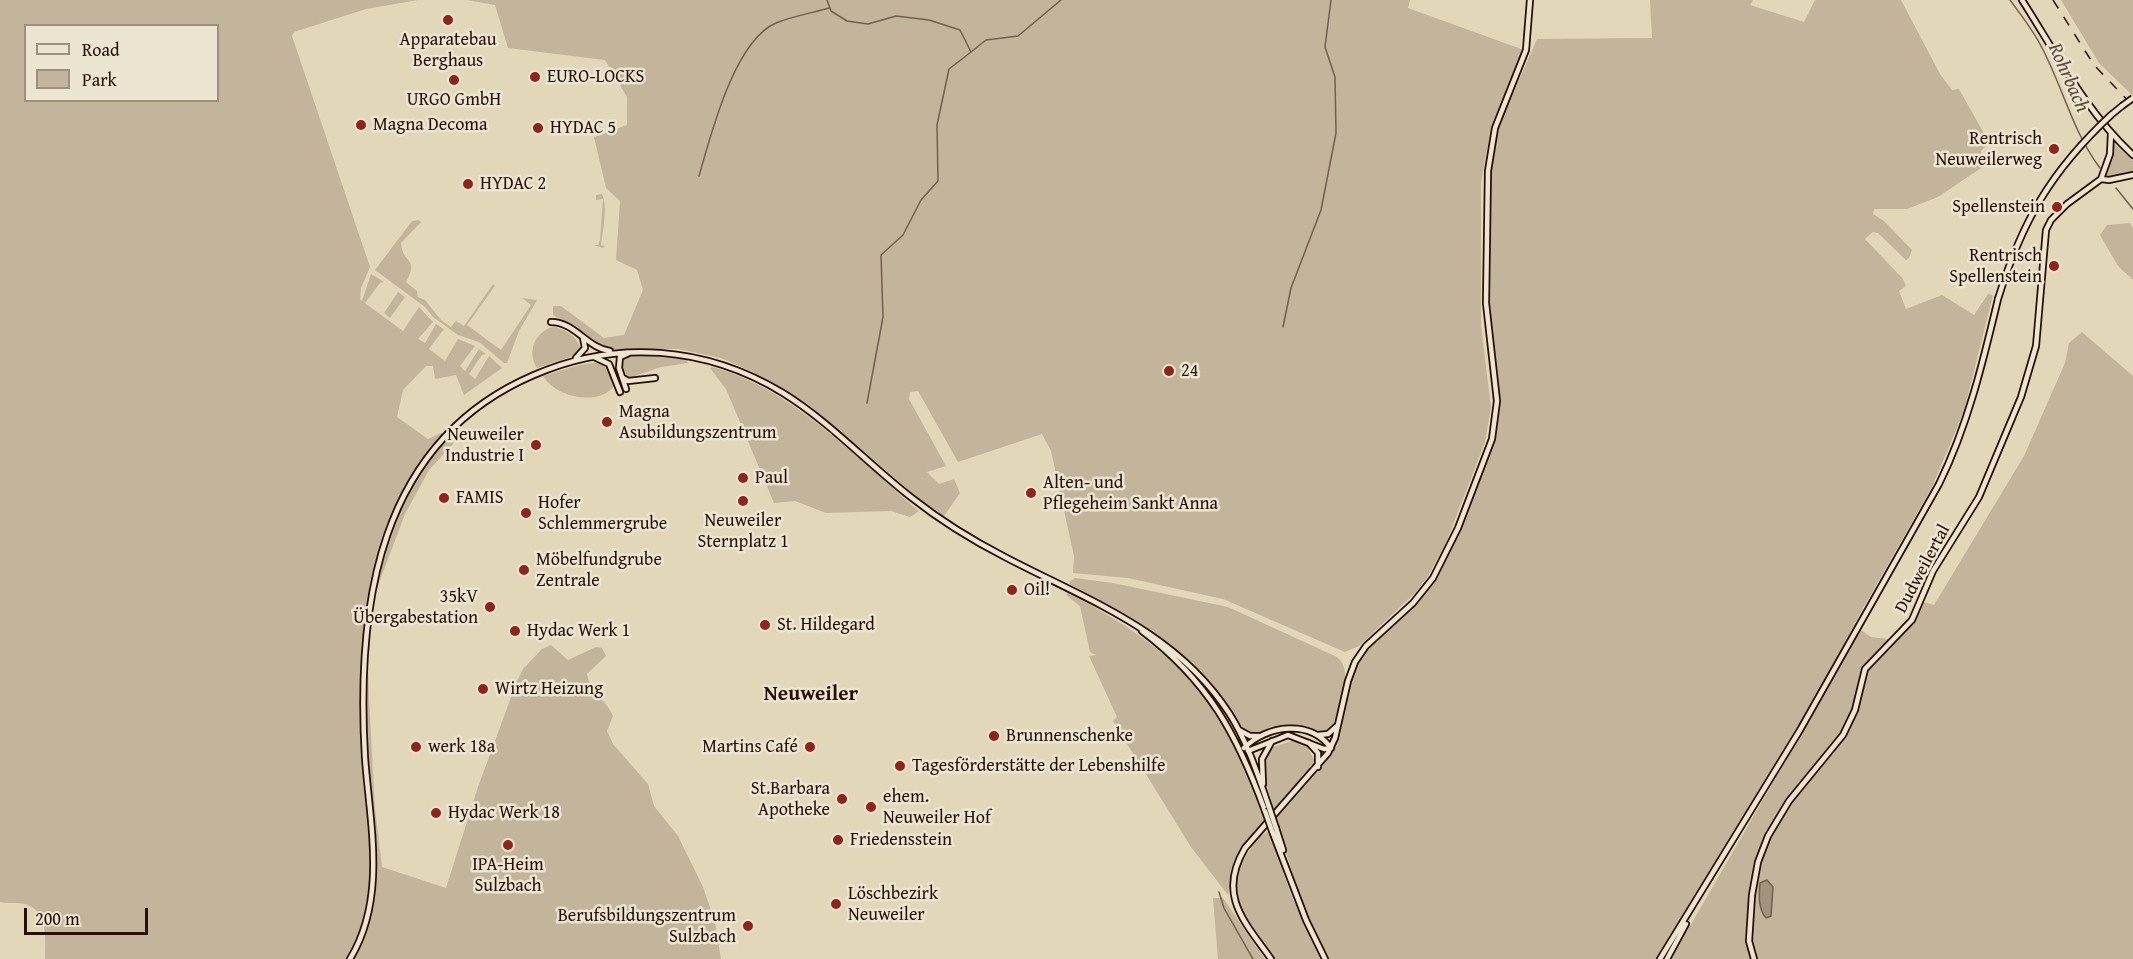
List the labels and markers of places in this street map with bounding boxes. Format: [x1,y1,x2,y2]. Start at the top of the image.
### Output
marker: Apparatebau Berghaus [441,13,455,27]
place label: Apparatebau Berghaus [400,29,496,72]
place label: EURO-LOCKS [547,66,644,88]
marker: EURO-LOCKS [528,70,542,84]
marker: URGO GmbH [447,73,461,87]
place label: URGO GmbH [407,89,501,111]
place label: Magna Decoma [373,114,488,136]
place label: HYDAC 5 [550,117,616,139]
marker: Magna Decoma [354,118,368,132]
marker: HYDAC 5 [531,121,545,135]
place label: Rentrisch Neuweilerweg [1935,128,2042,170]
marker: Rentrisch Neuweilerweg [2047,142,2061,156]
place label: HYDAC 2 [480,173,546,195]
marker: HYDAC 2 [461,177,475,191]
place label: Spellenstein [1952,196,2045,218]
marker: Spellenstein [2050,200,2064,214]
place label: Rentrisch Spellenstein [1949,245,2042,288]
marker: Rentrisch Spellenstein [2047,259,2061,273]
place label: 24 [1181,360,1198,382]
marker: 24 [1162,364,1176,378]
place label: Magna Asubildungszentrum [619,401,776,444]
marker: Magna Asubildungszentrum [600,415,614,429]
place label: Neuweiler Industrie I [445,424,524,466]
marker: Neuweiler Industrie I [529,438,543,452]
place label: Paul [755,467,788,489]
marker: Paul [736,471,750,485]
place label: Alten- und Pflegeheim Sankt Anna [1043,472,1218,514]
marker: Alten- und Pflegeheim Sankt Anna [1024,486,1038,500]
place label: FAMIS [456,487,503,509]
marker: FAMIS [437,491,451,505]
place label: Hofer Schlemmergrube [538,492,667,534]
marker: Neuweiler Sternplatz 1 [736,494,750,508]
marker: Hofer Schlemmergrube [519,506,533,520]
place label: Neuweiler Sternplatz 1 [697,510,789,552]
place label: Möbelfundgrube Zentrale [536,549,662,592]
marker: Möbelfundgrube Zentrale [517,563,531,577]
place label: Oil! [1024,579,1050,601]
marker: Oil! [1005,583,1019,597]
place label: 35kV Übergabestation [353,586,478,628]
marker: 35kV Übergabestation [483,600,497,614]
place label: St. Hildegard [777,614,875,636]
marker: St. Hildegard [758,618,772,632]
place label: Hydac Werk 1 [527,620,630,642]
marker: Hydac Werk 1 [508,624,522,638]
place label: Wirtz Heizung [495,678,603,700]
marker: Wirtz Heizung [476,682,490,696]
place label: Brunnenschenke [1006,725,1133,747]
marker: Brunnenschenke [987,729,1001,743]
place label: werk 18a [428,736,495,758]
place label: Martins Café [702,736,798,758]
marker: werk 18a [409,740,423,754]
marker: Martins Café [803,740,817,754]
place label: Tagesförderstätte der Lebenshilfe [912,755,1165,777]
marker: Tagesförderstätte der Lebenshilfe [893,759,907,773]
place label: St.Barbara Apotheke [751,778,830,820]
place label: ehem. Neuweiler Hof [883,786,991,828]
marker: St.Barbara Apotheke [835,792,849,806]
marker: ehem. Neuweiler Hof [864,800,878,814]
place label: Hydac Werk 18 [448,802,560,824]
marker: Hydac Werk 18 [429,806,443,820]
place label: Friedensstein [850,829,952,851]
marker: Friedensstein [831,833,845,847]
marker: IPA-Heim Sulzbach [501,838,515,852]
place label: IPA-Heim Sulzbach [472,854,544,896]
place label: Löschbezirk Neuweiler [848,883,938,926]
marker: Löschbezirk Neuweiler [829,897,843,911]
place label: Berufsbildungszentrum Sulzbach [558,905,736,948]
marker: Berufsbildungszentrum Sulzbach [741,919,755,933]

